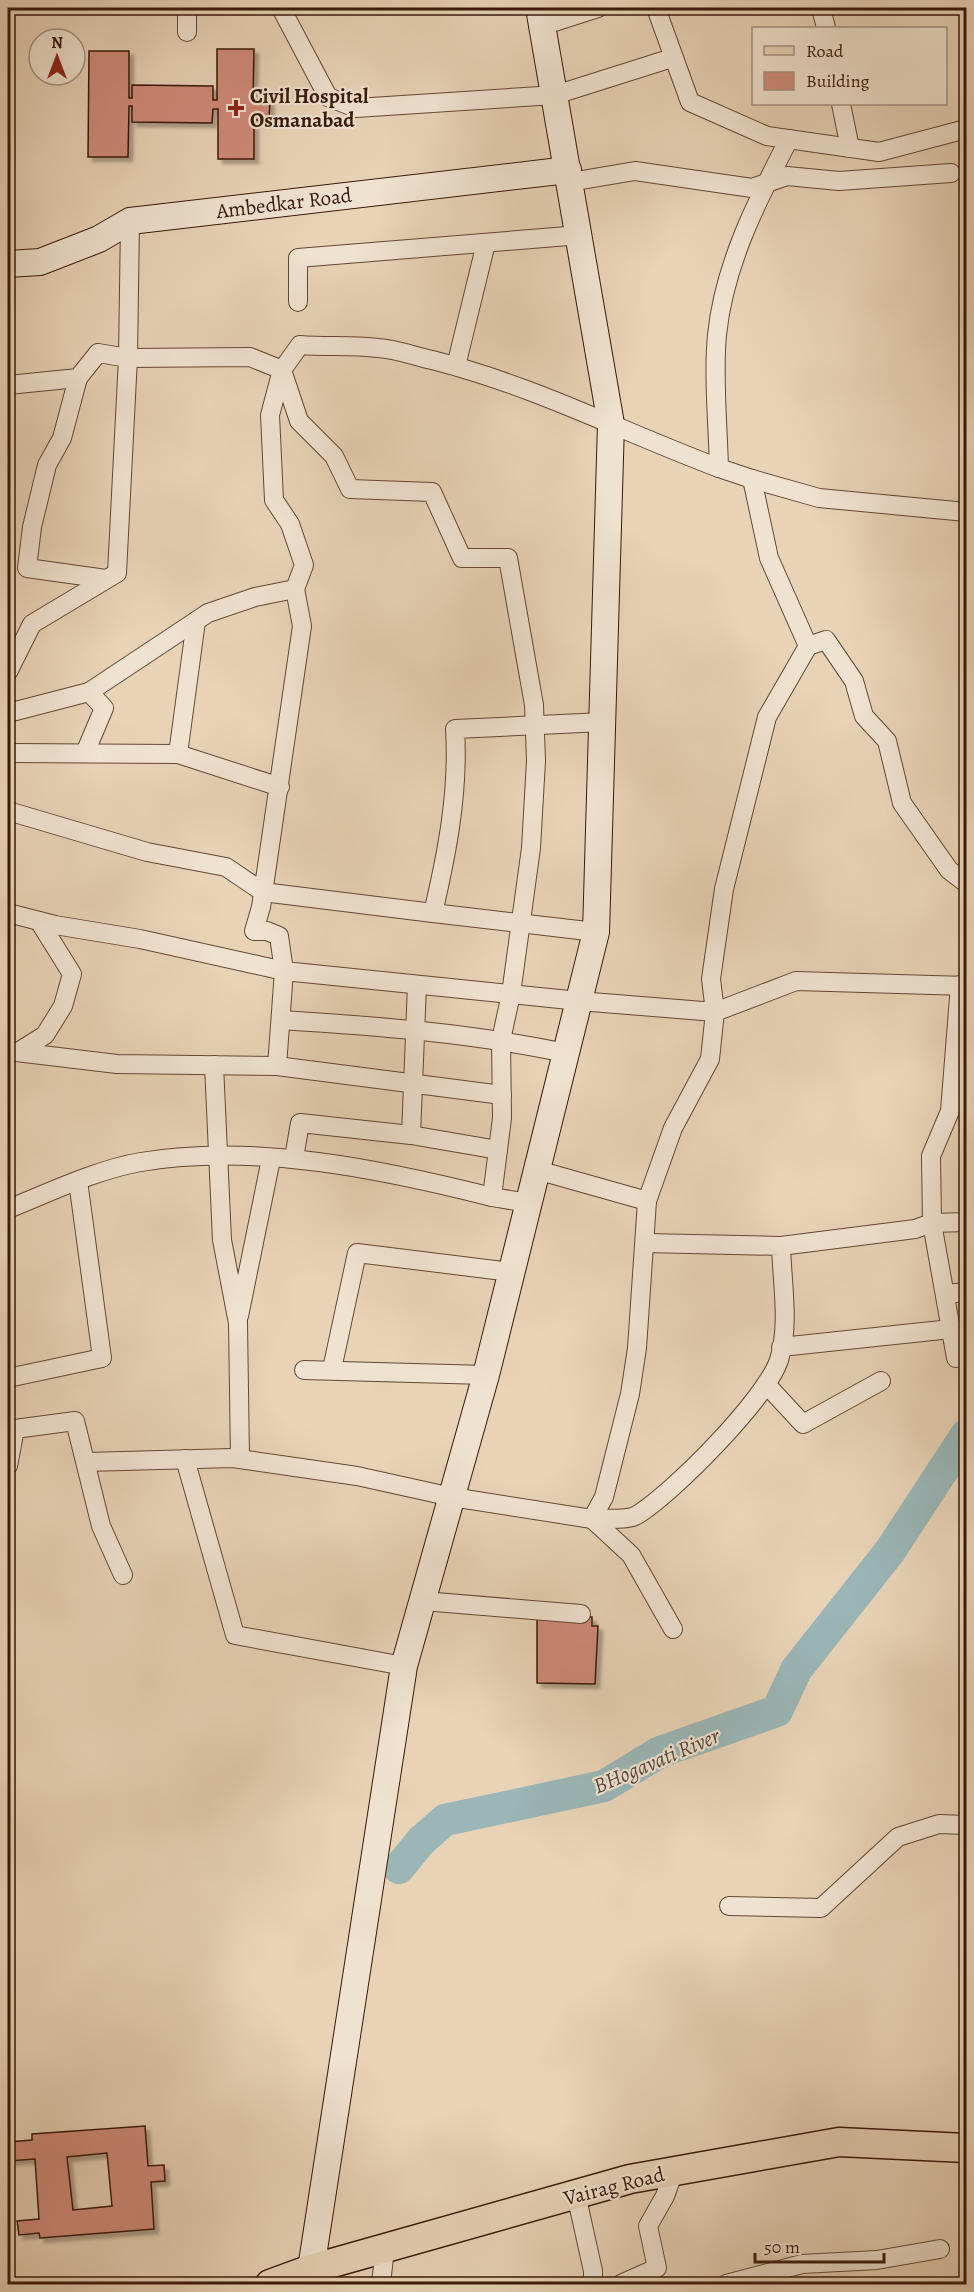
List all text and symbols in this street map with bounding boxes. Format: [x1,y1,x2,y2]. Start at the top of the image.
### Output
north arrow [27,27,87,87]
legend [752,27,947,105]
text: N [51,32,63,54]
text: Road [806,39,844,63]
text: Building [806,69,870,93]
place label: Civil Hospital Osmanabad [250,82,369,134]
marker: Civil Hospital Osmanabad [227,99,245,117]
street label: Ambedkar Road [214,181,354,225]
water label: BHogavati River [589,1720,725,1801]
street label: Vairag Road [560,2160,668,2212]
scale bar [755,2226,884,2264]
text: 50 m [764,2235,800,2259]

